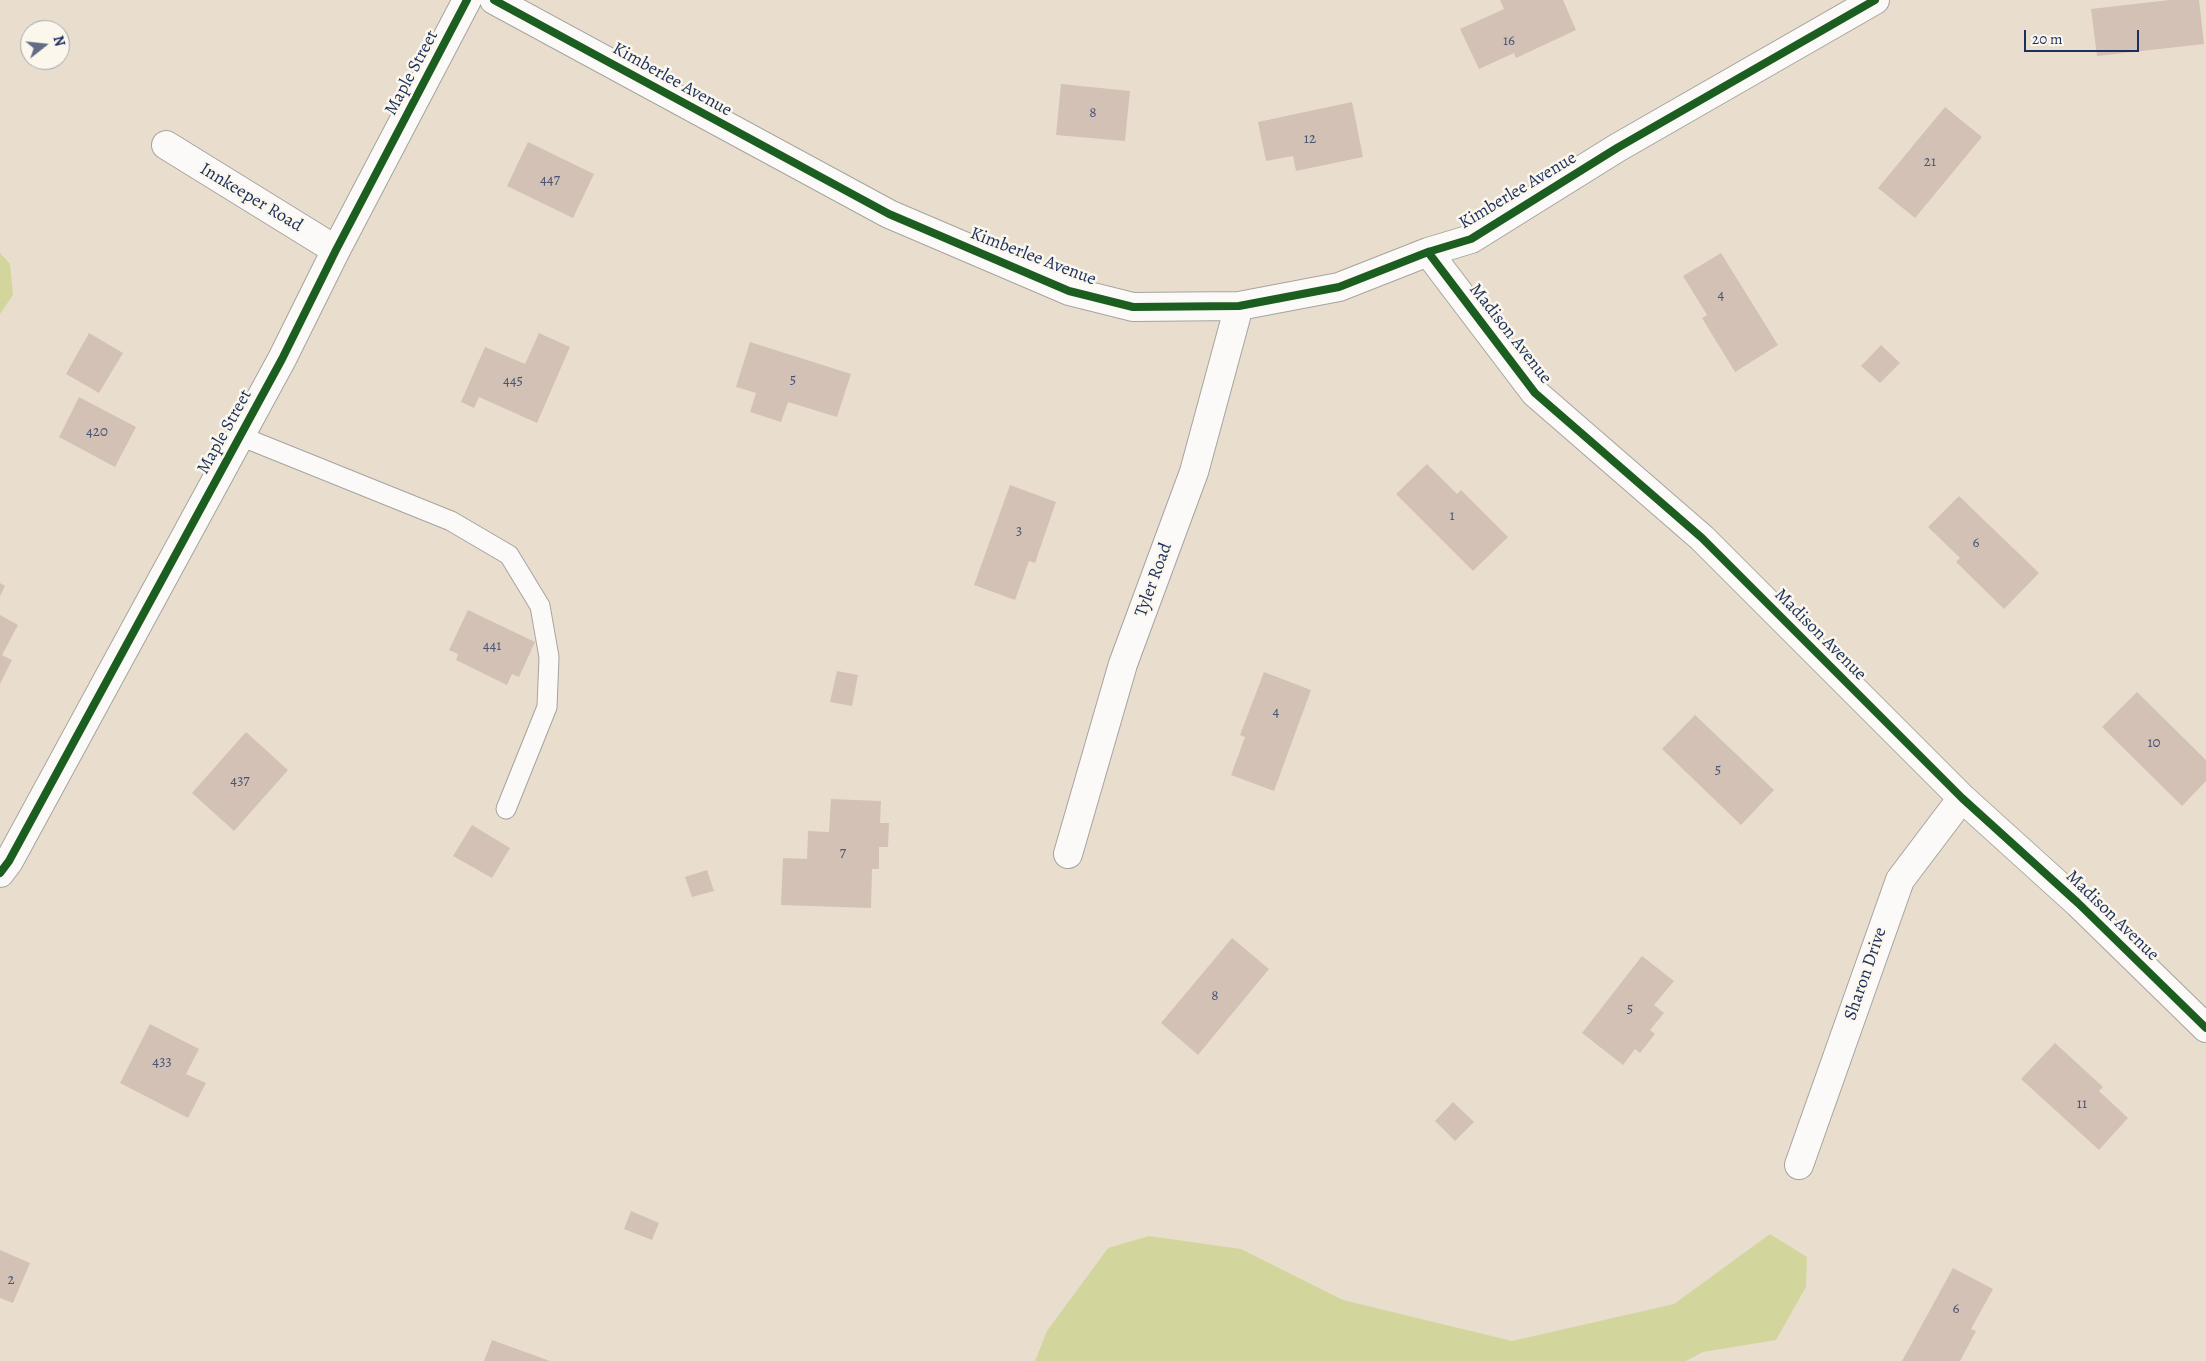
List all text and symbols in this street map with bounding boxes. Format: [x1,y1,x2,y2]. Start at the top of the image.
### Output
north arrow [20,20,70,70]
scale bar [2026,20,2141,52]
street label: Maple Street [381,27,443,119]
text: 20 m [2032,29,2063,49]
house number: 16 [1503,32,1515,50]
text: N [48,33,69,49]
street label: Kimberlee Avenue [609,38,735,122]
house number: 8 [1089,104,1097,122]
house number: 12 [1304,130,1316,148]
street label: Kimberlee Avenue [1455,147,1581,235]
house number: 21 [1924,153,1936,171]
street label: Innkeeper Road [196,159,306,237]
house number: 447 [540,171,560,189]
street label: Kimberlee Avenue [967,223,1099,291]
street label: Madison Avenue [1464,280,1556,388]
house number: 4 [1718,286,1724,304]
house number: 5 [790,371,796,389]
house number: 445 [503,372,523,390]
street label: Maple Street [193,386,257,478]
house number: 420 [86,423,108,441]
house number: 1 [1449,507,1455,525]
house number: 3 [1016,522,1022,540]
house number: 6 [1973,534,1979,552]
street label: Tyler Road [1131,540,1177,620]
street label: Madison Avenue [1769,584,1871,686]
house number: 441 [483,637,501,655]
house number: 4 [1273,703,1279,721]
house number: 10 [2147,734,2161,752]
house number: 5 [1715,761,1721,779]
house number: 437 [230,772,250,790]
house number: 7 [840,844,846,862]
street label: Madison Avenue [2061,866,2163,966]
street label: Sharon Drive [1840,925,1892,1023]
house number: 8 [1211,987,1219,1005]
house number: 5 [1627,1000,1633,1018]
house number: 433 [152,1053,172,1071]
house number: 11 [2077,1095,2087,1113]
house number: 2 [7,1271,15,1289]
house number: 6 [1953,1300,1959,1318]

